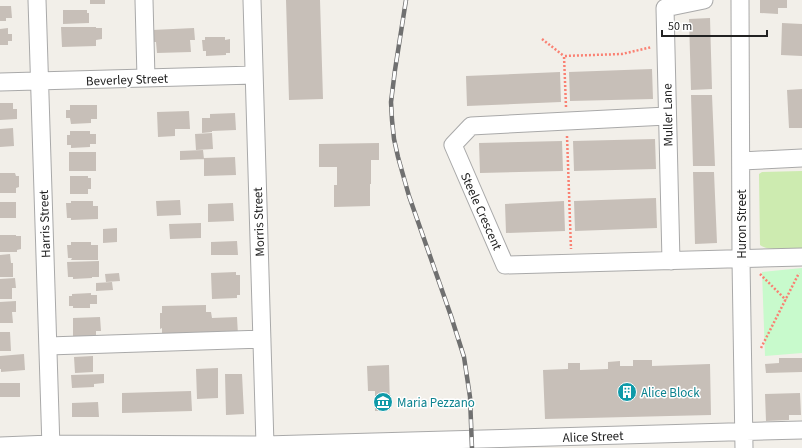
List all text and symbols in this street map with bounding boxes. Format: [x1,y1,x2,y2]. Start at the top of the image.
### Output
scale bar [662,12,767,38]
text: 50 m [668,18,692,35]
street label: Beverley Street [86,70,169,90]
street label: Muller Lane [658,83,678,147]
street label: Steele Crescent [456,170,507,254]
street label: Morris Street [249,186,269,257]
street label: Harris Street [35,189,55,258]
street label: Huron Street [733,189,751,259]
building icon: Alice Block [616,381,638,403]
place label: Alice Block [641,384,700,402]
museum icon: Maria Pezzano [372,391,394,413]
place label: Maria Pezzano [397,394,475,412]
street label: Alice Street [562,427,624,447]

